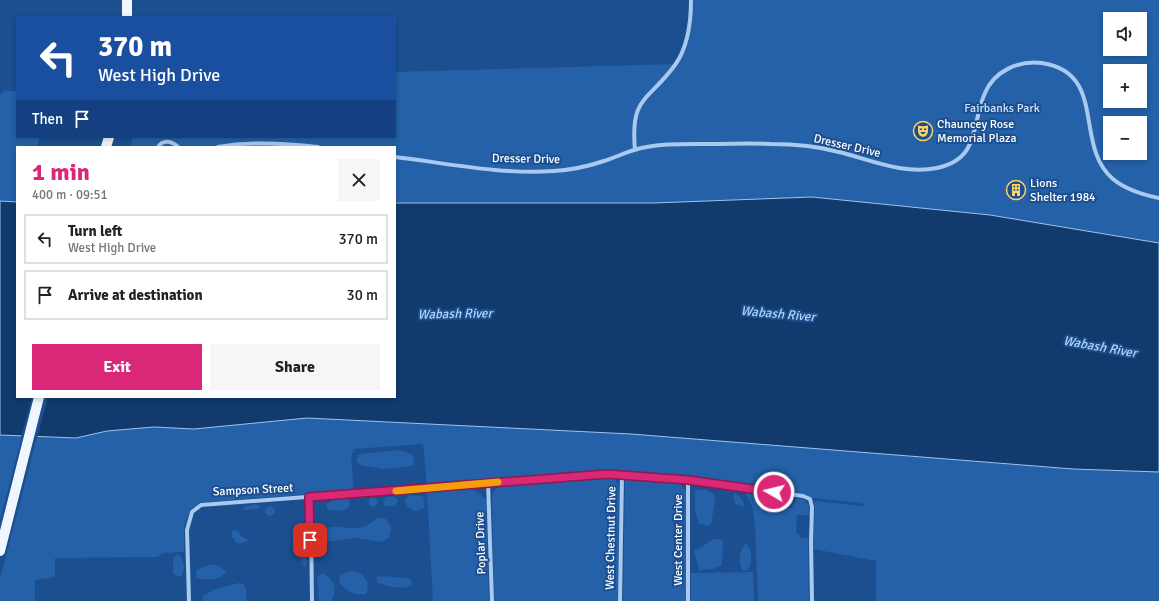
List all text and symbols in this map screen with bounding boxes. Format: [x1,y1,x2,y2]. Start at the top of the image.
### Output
map controls [1103,12,1147,160]
button: sound [1103,12,1147,56]
text: 370 m [98,30,172,64]
icon: left [32,32,84,84]
text: West High Drive [98,64,220,86]
button: + [1103,64,1147,108]
park label: Fairbanks Park [964,101,1040,116]
icon: arrive [71,108,93,130]
text: Then [32,110,63,128]
button: − [1103,116,1147,160]
place label: Chauncey Rose Memorial Plaza [937,117,1017,146]
theatre icon: Chauncey Rose Memorial Plaza [912,120,934,142]
street label: Dresser Drive [812,131,882,161]
street label: Dresser Drive [492,151,560,167]
text: 1 min [32,157,90,187]
button: close [338,159,380,201]
place label: Lions Shelter 1984 [1030,176,1096,205]
building icon: Lions Shelter 1984 [1005,179,1027,201]
text: 400 m · 09:51 [32,187,108,203]
text: Turn left [68,222,122,240]
icon: left [34,228,56,250]
text: 370 m [338,230,378,248]
text: West High Drive [68,240,156,256]
icon: arrive [34,284,56,306]
text: Arrive at destination [68,286,203,304]
text: 30 m [347,286,378,304]
water label: Wabash River [740,303,818,325]
water label: Wabash River [418,305,495,323]
water label: Wabash River [1062,333,1140,362]
button: Exit [32,344,202,390]
button: Share [210,344,380,390]
position arrow [753,471,795,513]
street label: Sampson Street [212,480,294,500]
street label: West Chestnut Drive [603,486,619,590]
street label: West Center Drive [671,494,686,586]
street label: Poplar Drive [472,511,490,575]
pin [293,523,327,557]
icon: arrive [299,529,321,551]

